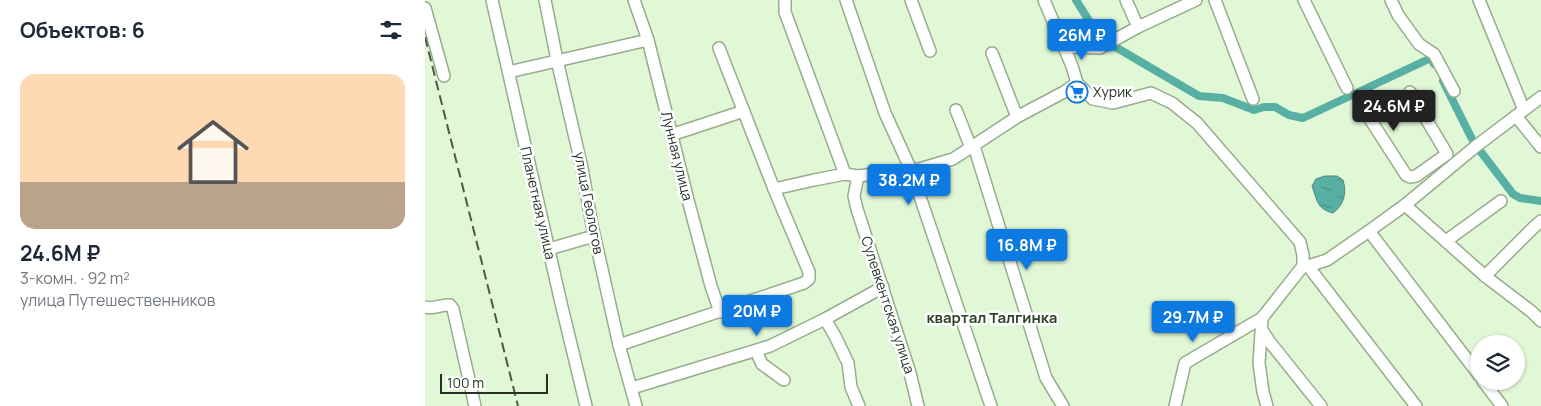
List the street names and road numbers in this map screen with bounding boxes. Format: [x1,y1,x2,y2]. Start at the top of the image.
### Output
street label: Лунная улица [657,109,698,203]
street label: Планетная улица [516,145,561,261]
street label: улица Геологов [570,150,609,256]
street label: Сулевкентская улица [857,234,920,376]

